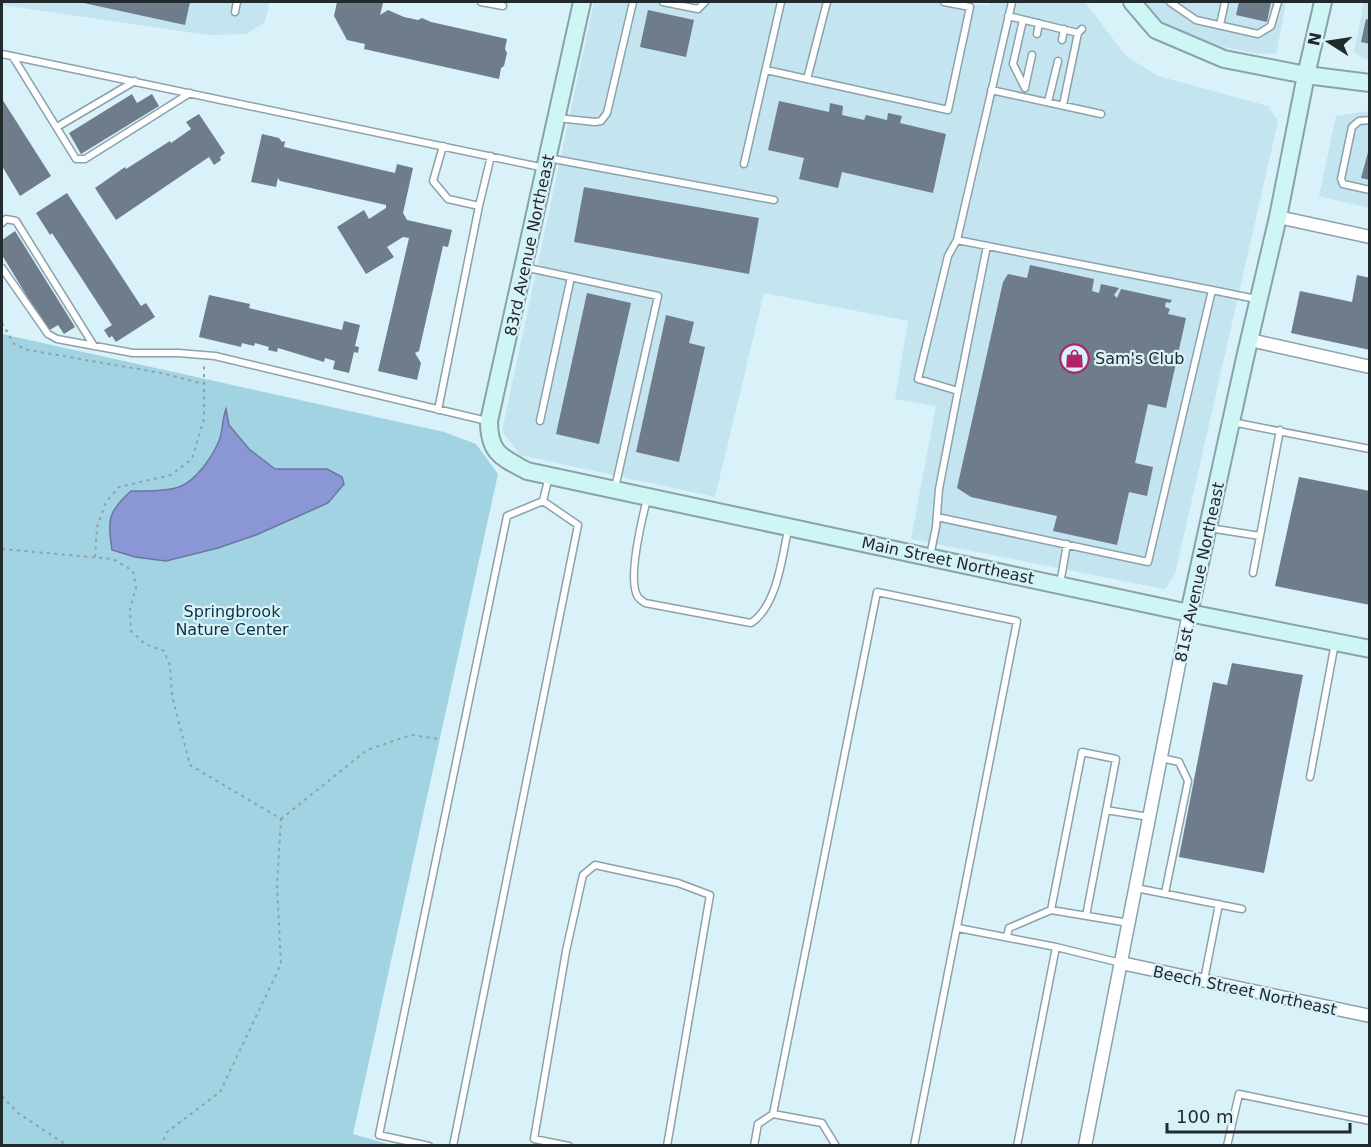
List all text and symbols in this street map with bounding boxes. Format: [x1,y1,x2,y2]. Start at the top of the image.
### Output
north arrow [1299,12,1359,72]
text: N [1304,30,1326,48]
street label: 83rd Avenue Northeast [501,152,558,338]
shop icon: Sam's Club [1058,342,1090,374]
place label: Sam's Club [1095,349,1184,368]
street label: 81st Avenue Northeast [1171,480,1228,664]
street label: Main Street Northeast [860,533,1036,588]
park label: Springbrook Nature Center [175,602,289,639]
street label: Beech Street Northeast [1151,962,1339,1019]
scale bar [1167,1096,1350,1134]
text: 100 m [1176,1106,1234,1127]

